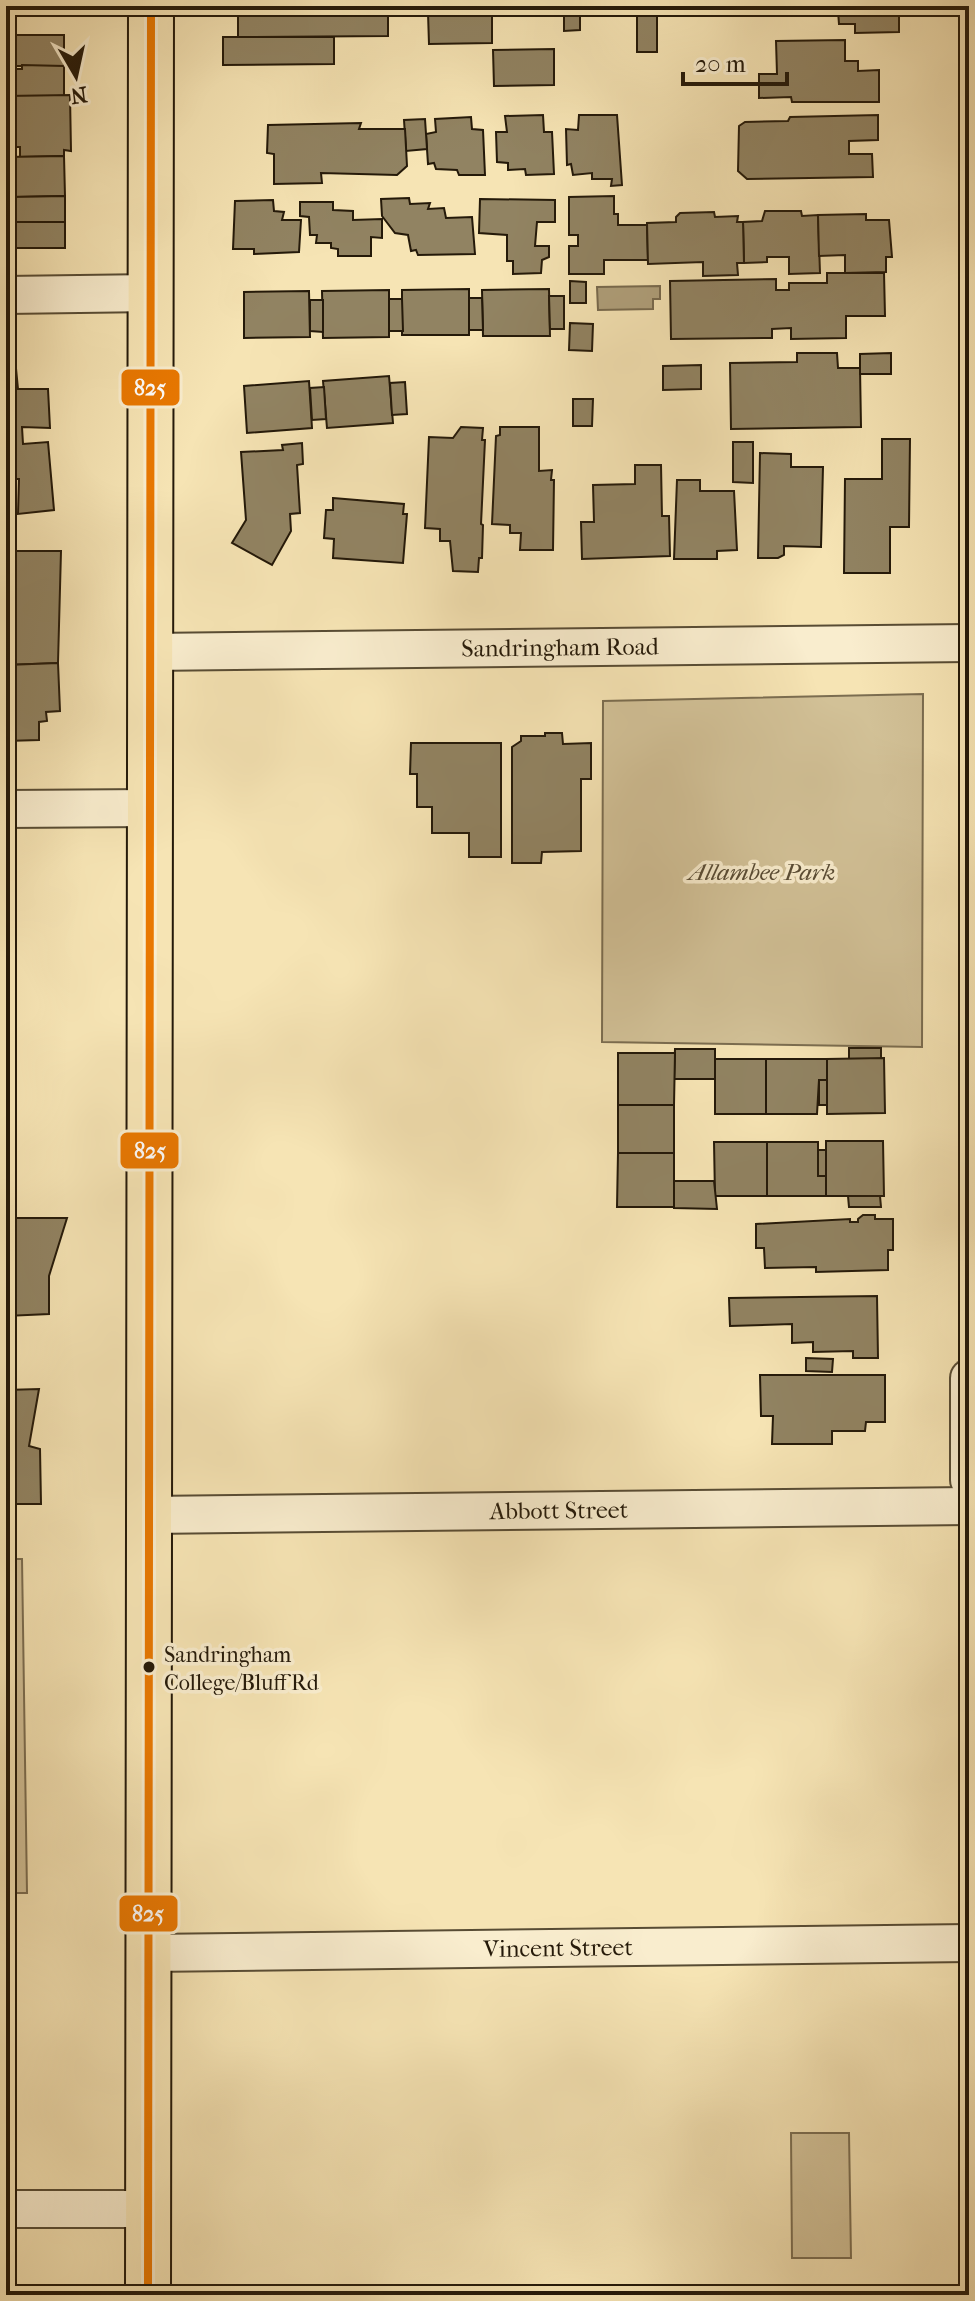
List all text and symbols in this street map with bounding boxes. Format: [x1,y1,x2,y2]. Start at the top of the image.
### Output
north arrow [36,36,116,116]
scale bar [683,36,787,86]
text: 20 m [695,50,746,78]
text: N [68,81,89,109]
line badge: 825 [120,368,181,407]
text: 825 [134,375,166,401]
street label: Sandringham Road [461,632,660,663]
park label: Allambee Park [686,858,835,886]
line badge: 825 [119,1131,180,1170]
text: 825 [134,1138,166,1164]
street label: Abbott Street [489,1496,629,1525]
place label: Sandringham College/Bluff Rd [164,1642,320,1696]
marker: Sandringham College/Bluff Rd [141,1659,157,1675]
line badge: 825 [118,1894,179,1933]
text: 825 [132,1901,164,1927]
street label: Vincent Street [482,1933,633,1963]

